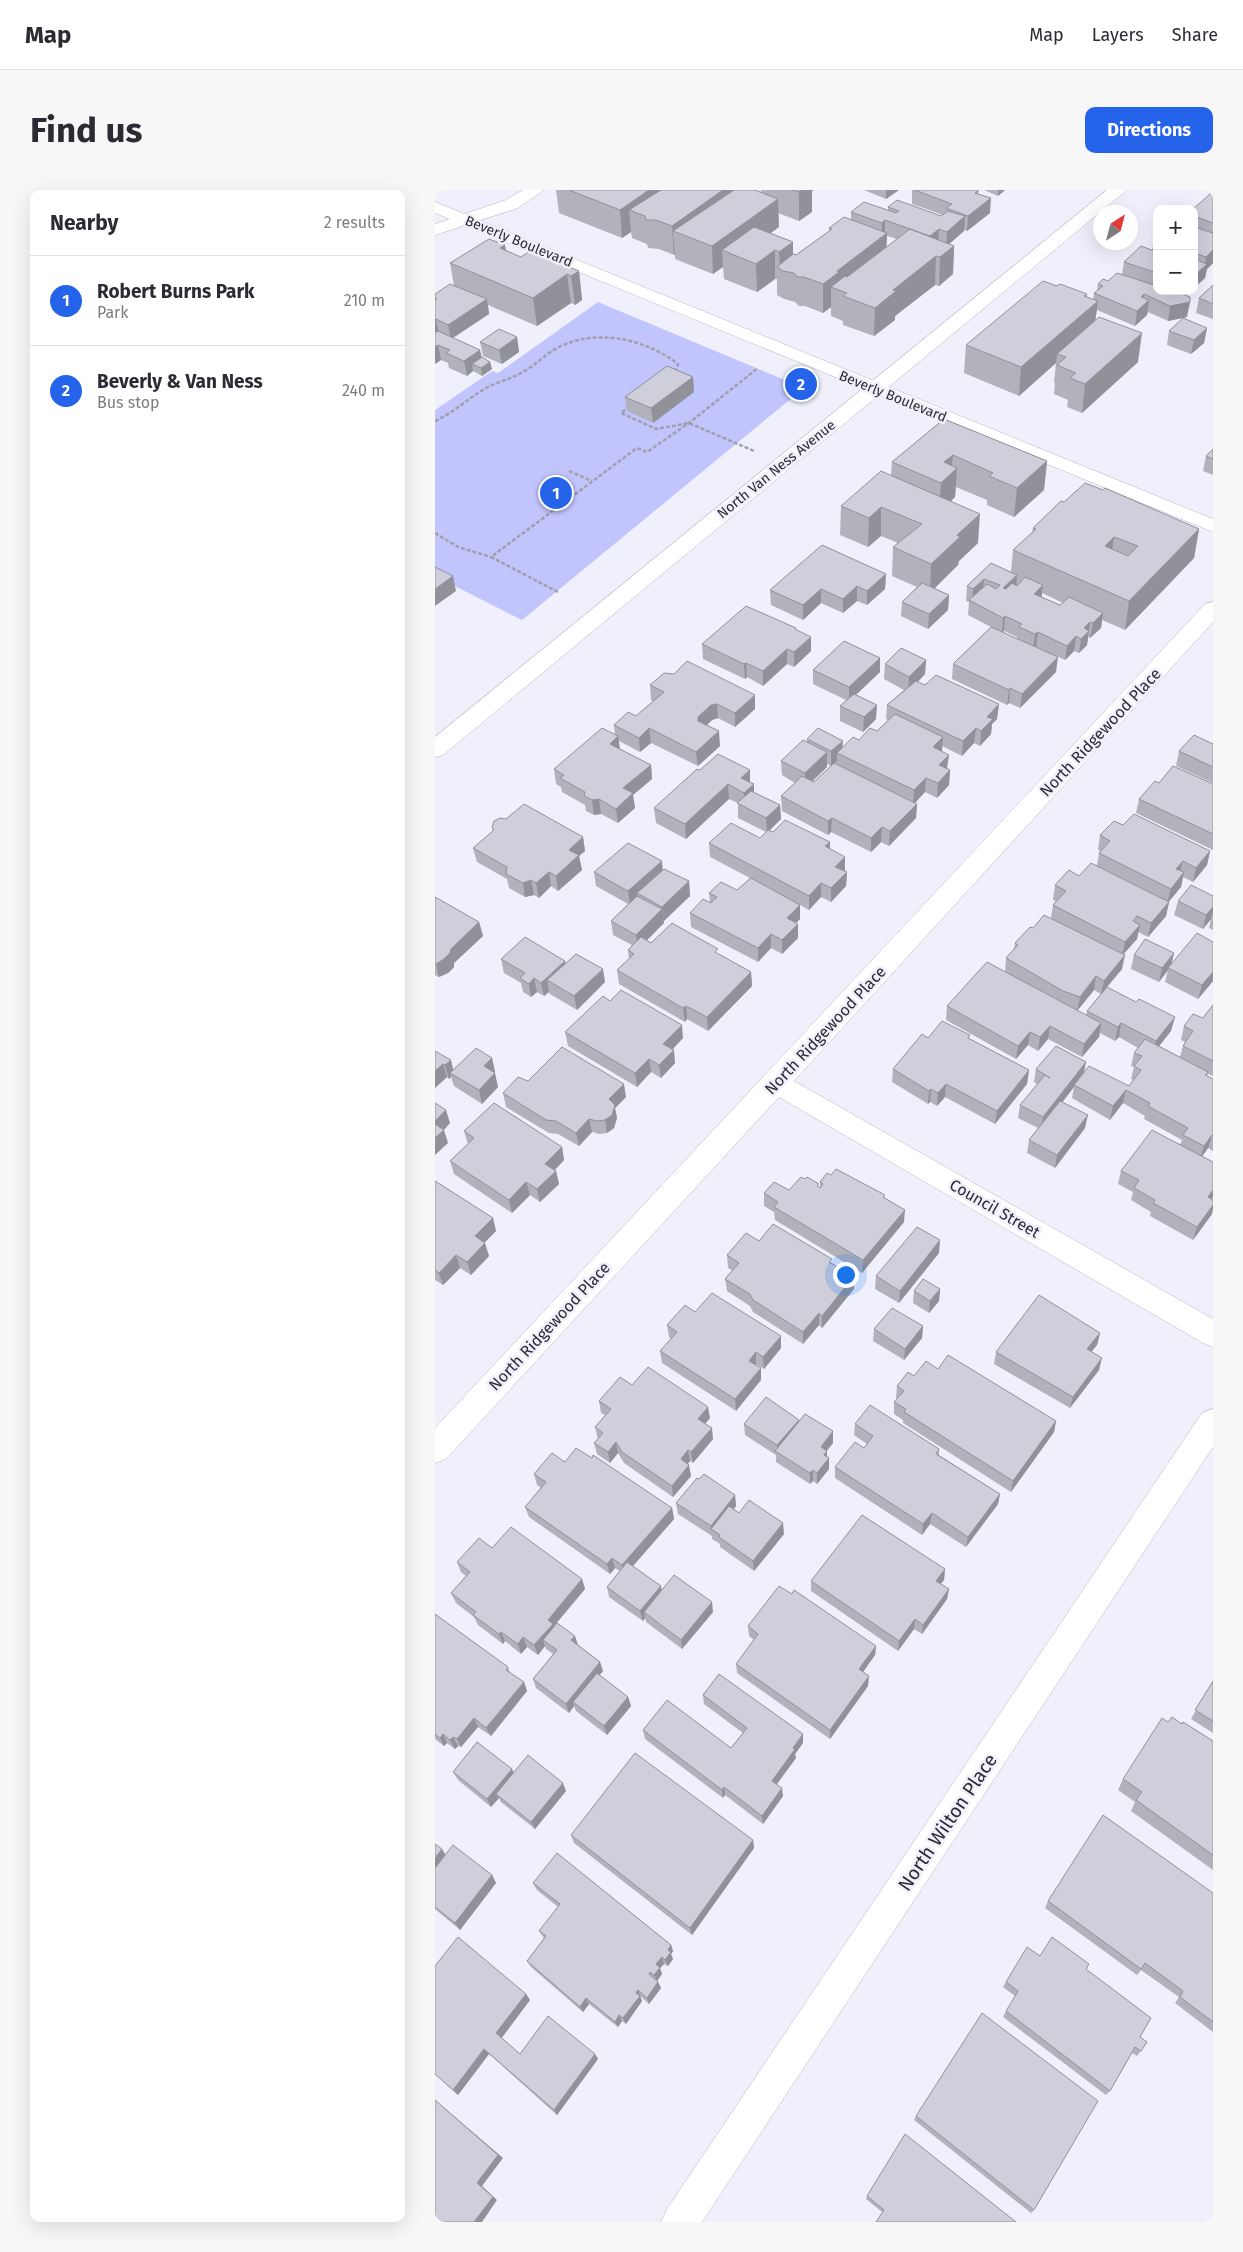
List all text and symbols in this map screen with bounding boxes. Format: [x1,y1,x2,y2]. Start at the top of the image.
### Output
text: Map [25,21,71,49]
text: Map [1029,24,1064,46]
text: Layers [1092,24,1144,46]
text: Share [1172,24,1218,46]
button: Directions [1085,107,1213,153]
text: Find us [30,109,142,151]
north arrow [1093,205,1138,250]
map controls [1153,205,1198,295]
button: + [1153,205,1198,250]
text: Nearby [50,210,118,236]
street label: Beverly Boulevard [463,212,575,271]
text: 2 results [324,213,385,232]
button: − [1153,250,1198,295]
text: Robert Burns Park [97,280,255,303]
text: 1 [62,291,70,310]
text: 210 m [344,291,385,310]
text: Park [97,303,129,322]
pin: 2 [785,365,817,403]
street label: Beverly Boulevard [837,367,949,426]
text: Beverly & Van Ness [97,370,263,393]
text: 2 [62,381,70,400]
text: 240 m [342,381,385,400]
text: Bus stop [97,393,160,412]
street label: North Van Ness Avenue [714,416,839,522]
pin: 1 [540,474,572,512]
street label: North Ridgewood Place [1036,664,1165,801]
street label: North Ridgewood Place [761,962,890,1099]
street label: Council Street [946,1175,1043,1242]
street label: North Ridgewood Place [485,1258,614,1395]
your location [833,1262,859,1288]
street label: North Wilton Place [893,1749,1002,1895]

